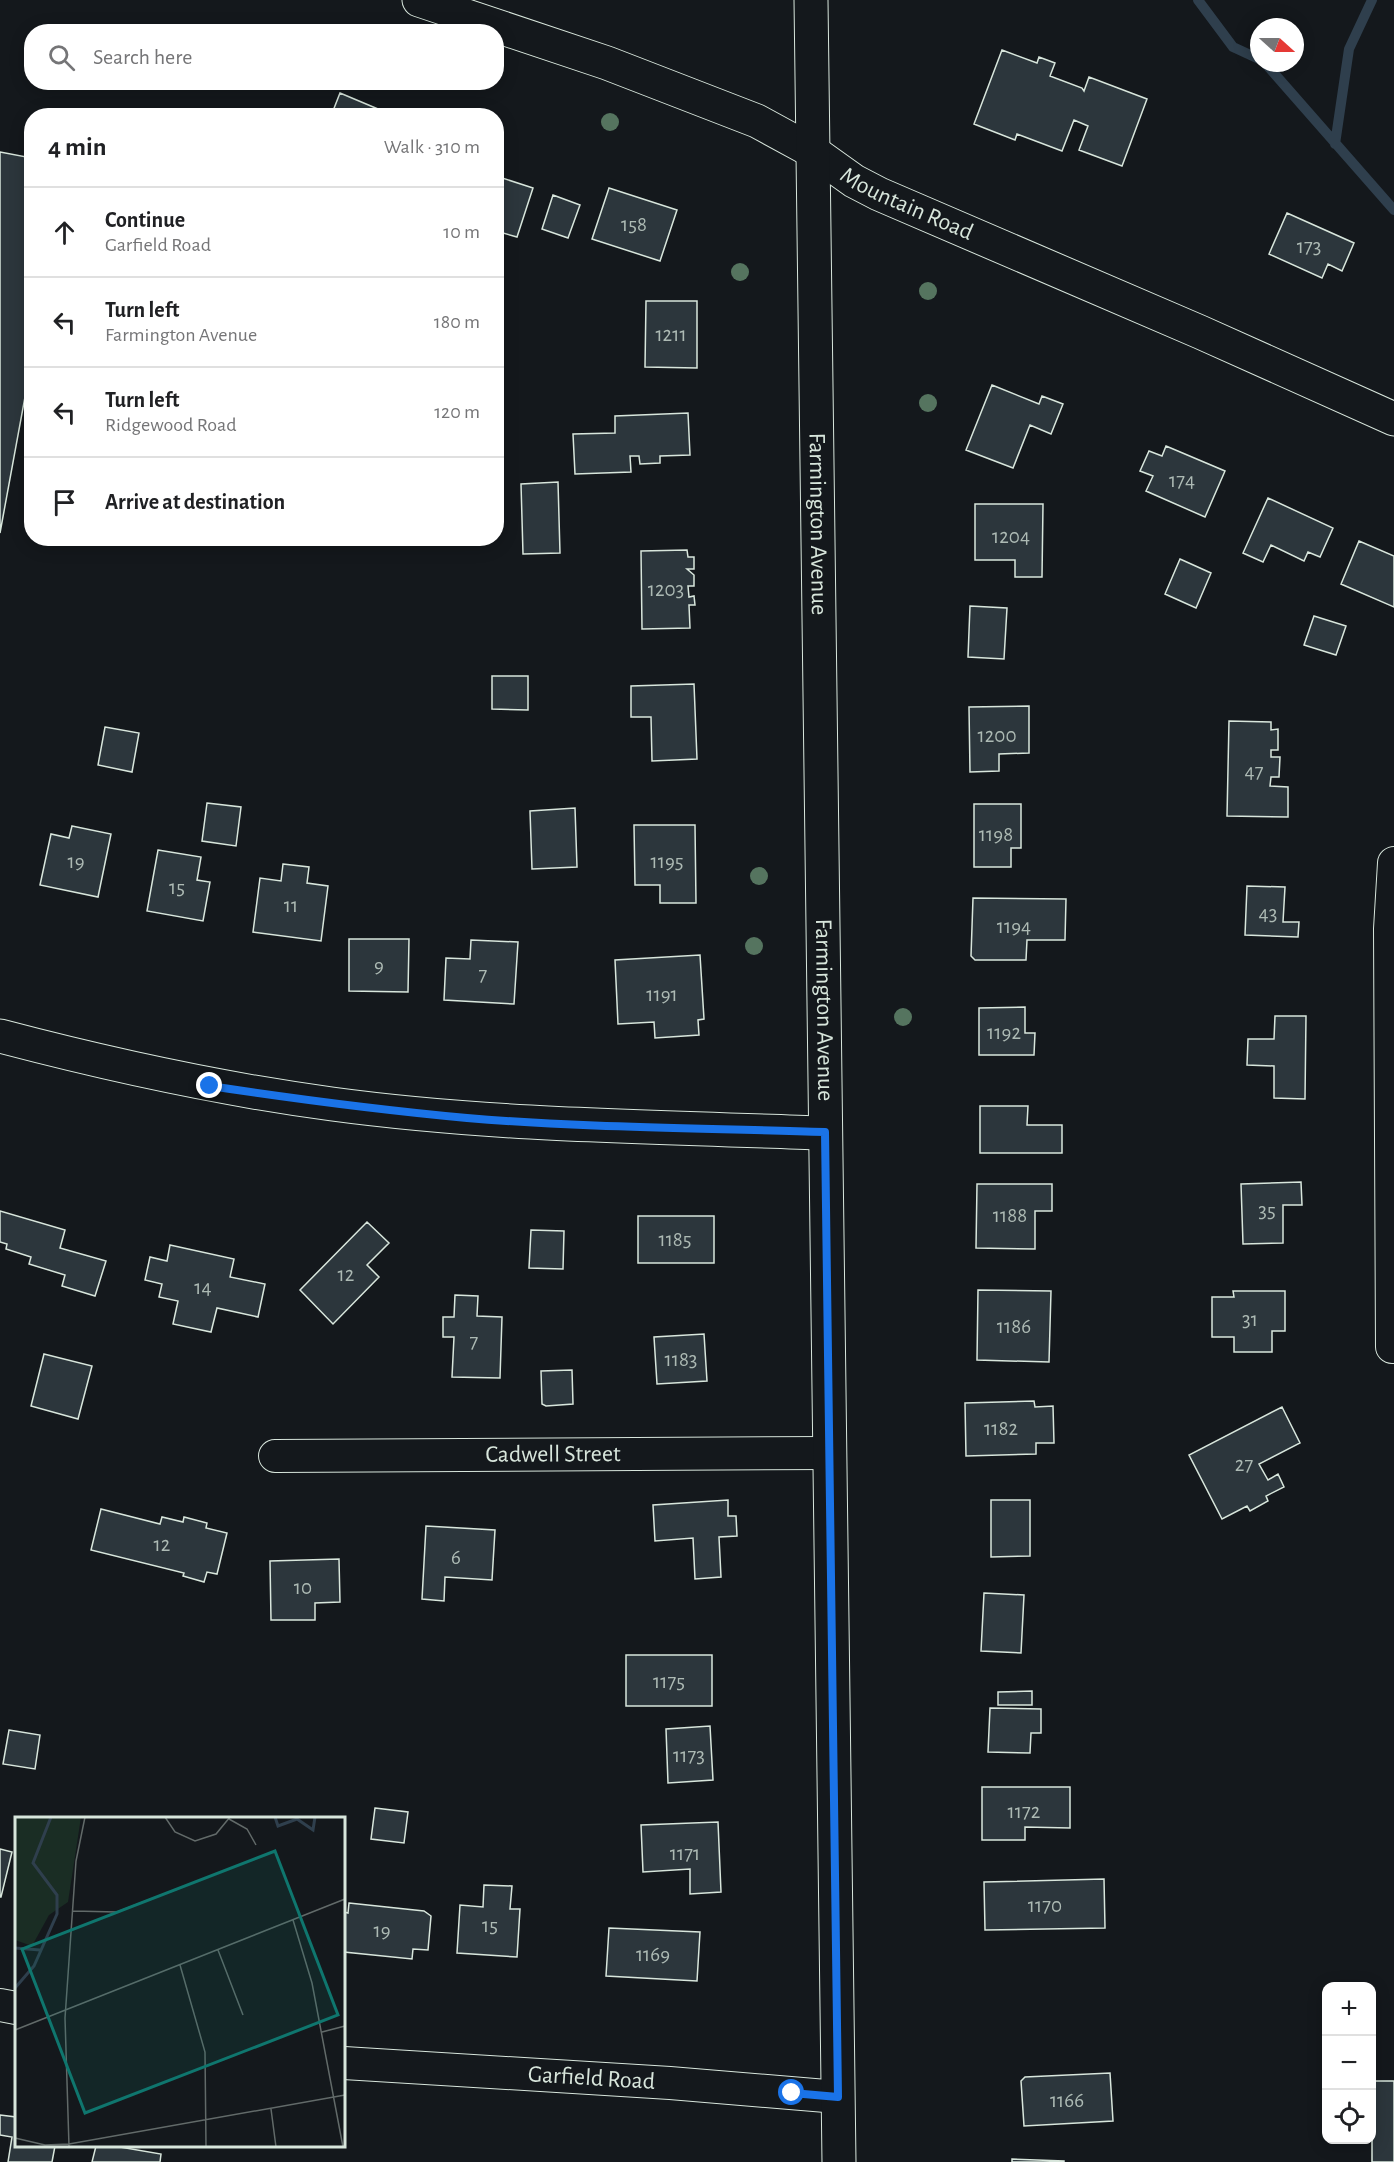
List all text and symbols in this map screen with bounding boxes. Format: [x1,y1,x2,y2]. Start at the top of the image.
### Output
north arrow [1250,18,1304,72]
search box [24,24,504,90]
icon: search [45,41,78,74]
text: Search here [93,46,192,68]
text: 4 min [48,134,107,160]
text: Walk · 310 m [384,137,480,157]
street label: Mountain Road [836,163,977,245]
text: Continue [105,209,185,231]
house number: 158 [621,214,647,235]
icon: ahead [48,216,81,249]
text: 10 m [443,222,480,242]
text: Garfield Road [105,235,211,255]
house number: 173 [1297,236,1321,257]
text: Turn left [105,299,179,321]
icon: left [48,306,81,339]
text: 180 m [434,312,480,332]
house number: 1211 [655,324,687,345]
text: Farmington Avenue [105,325,257,345]
text: Turn left [105,389,179,411]
icon: left [48,396,81,429]
text: 120 m [434,402,480,422]
text: Ridgewood Road [105,415,237,435]
street label: Farmington Avenue [805,432,831,615]
house number: 174 [1169,470,1195,491]
icon: arrive [48,486,81,519]
text: Arrive at destination [105,491,285,513]
house number: 1204 [992,526,1030,547]
house number: 1203 [648,579,684,600]
house number: 1200 [978,725,1016,746]
house number: 47 [1245,761,1264,782]
house number: 1198 [979,824,1013,845]
house number: 19 [67,851,85,872]
house number: 1195 [650,851,684,872]
house number: 15 [169,877,185,898]
house number: 11 [284,895,298,916]
house number: 43 [1259,903,1277,924]
house number: 1194 [997,916,1031,937]
street label: Farmington Avenue [811,918,837,1101]
house number: 9 [374,955,384,976]
house number: 7 [479,964,488,985]
house number: 1191 [646,984,678,1005]
house number: 1192 [987,1022,1021,1043]
route end [196,1072,222,1098]
house number: 35 [1258,1200,1276,1221]
house number: 1188 [993,1205,1027,1226]
house number: 1185 [658,1229,692,1250]
house number: 12 [338,1264,354,1285]
house number: 14 [194,1277,212,1298]
house number: 31 [1242,1309,1258,1330]
house number: 1186 [997,1316,1031,1337]
house number: 7 [470,1331,479,1352]
house number: 1183 [664,1349,698,1370]
house number: 1182 [984,1418,1018,1439]
street label: Cadwell Street [485,1442,621,1467]
house number: 27 [1235,1454,1253,1475]
house number: 12 [154,1534,170,1555]
house number: 6 [451,1547,461,1568]
house number: 10 [294,1577,312,1598]
house number: 1175 [653,1671,685,1692]
house number: 1173 [673,1745,705,1766]
house number: 1172 [1008,1801,1040,1822]
inset map [15,1817,345,2147]
house number: 1171 [670,1843,700,1864]
house number: 1170 [1028,1895,1062,1916]
house number: 15 [482,1915,498,1936]
house number: 19 [373,1920,391,1941]
house number: 1169 [636,1944,670,1965]
map controls [1322,1982,1376,2144]
button: + [1322,1982,1376,2036]
button: − [1322,2036,1376,2090]
street label: Garfield Road [527,2062,656,2094]
route start [778,2079,804,2105]
house number: 1166 [1050,2090,1084,2111]
button: locate [1322,2090,1376,2144]

